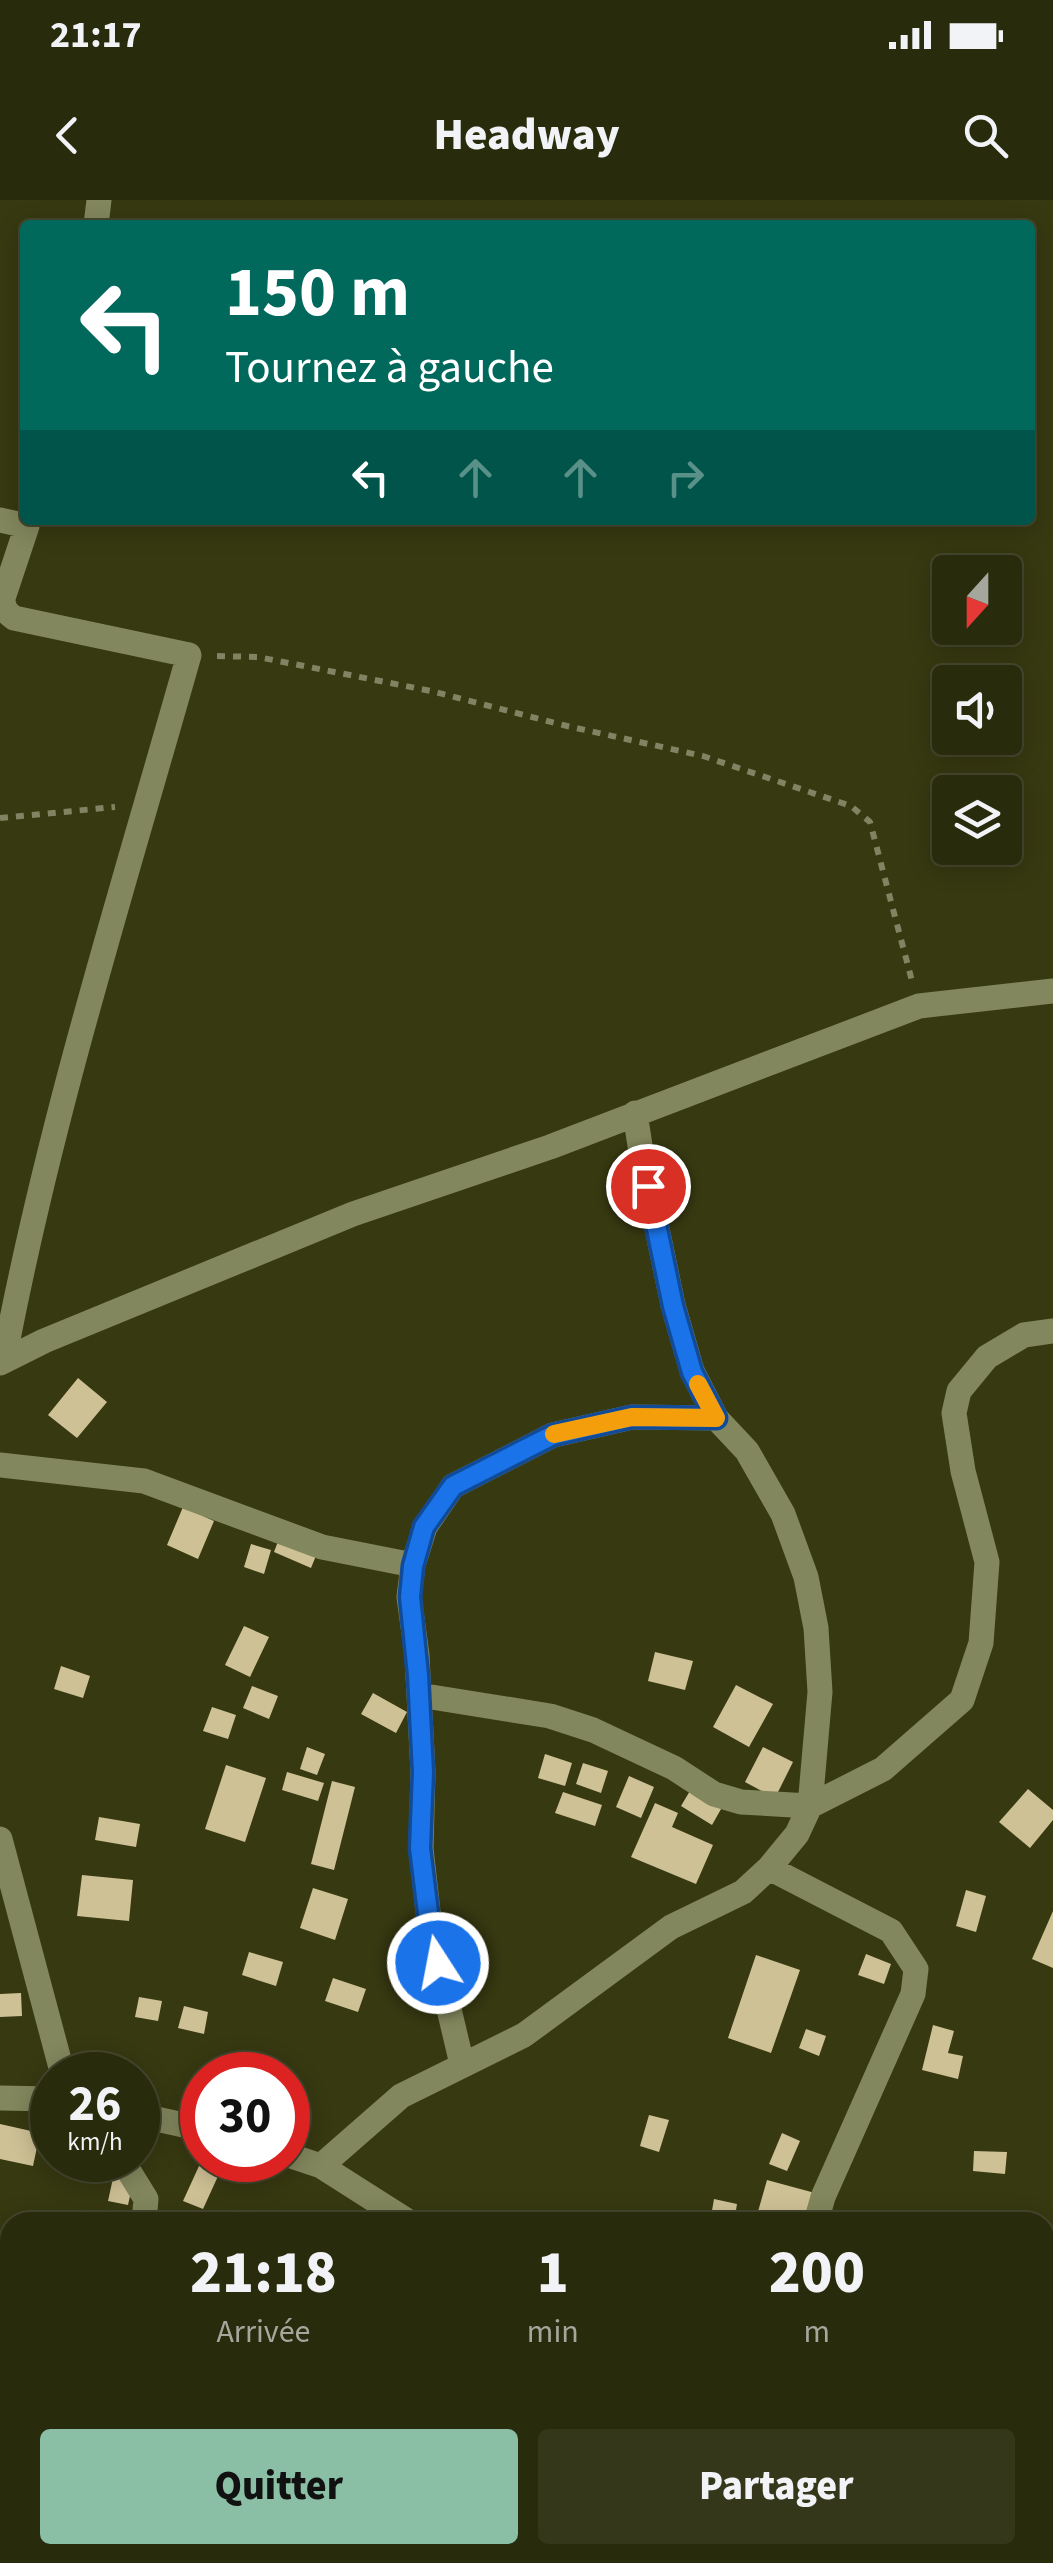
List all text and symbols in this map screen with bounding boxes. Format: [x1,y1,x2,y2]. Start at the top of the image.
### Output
text: 21:17 [50,8,142,62]
text: Headway [433,103,620,167]
icon: back [40,108,95,163]
icon: search [958,108,1013,163]
text: 150 m [225,243,410,343]
icon: left [60,260,190,390]
text: Tournez à gauche [225,336,554,400]
icon: left [343,450,398,505]
icon: ahead [448,450,503,505]
icon: ahead [553,450,608,505]
icon: right [658,450,713,505]
north arrow [932,555,1022,645]
map controls [932,555,1022,865]
button: sound [932,665,1022,755]
button: layers [932,775,1022,865]
pin [606,1144,691,1229]
icon: arrive [621,1159,676,1214]
position arrow [386,1911,490,2015]
speed limit sign: 30 [180,2052,310,2182]
text: 26 [69,2069,121,2140]
text: km/h [67,2124,123,2160]
text: 21:18 [190,2231,337,2316]
text: 1 [537,2231,569,2316]
text: 200 [769,2231,865,2316]
text: Arrivée [216,2309,310,2355]
text: min [527,2309,579,2355]
text: m [804,2309,830,2355]
button: Quitter [40,2429,518,2544]
button: Partager [538,2429,1015,2544]

